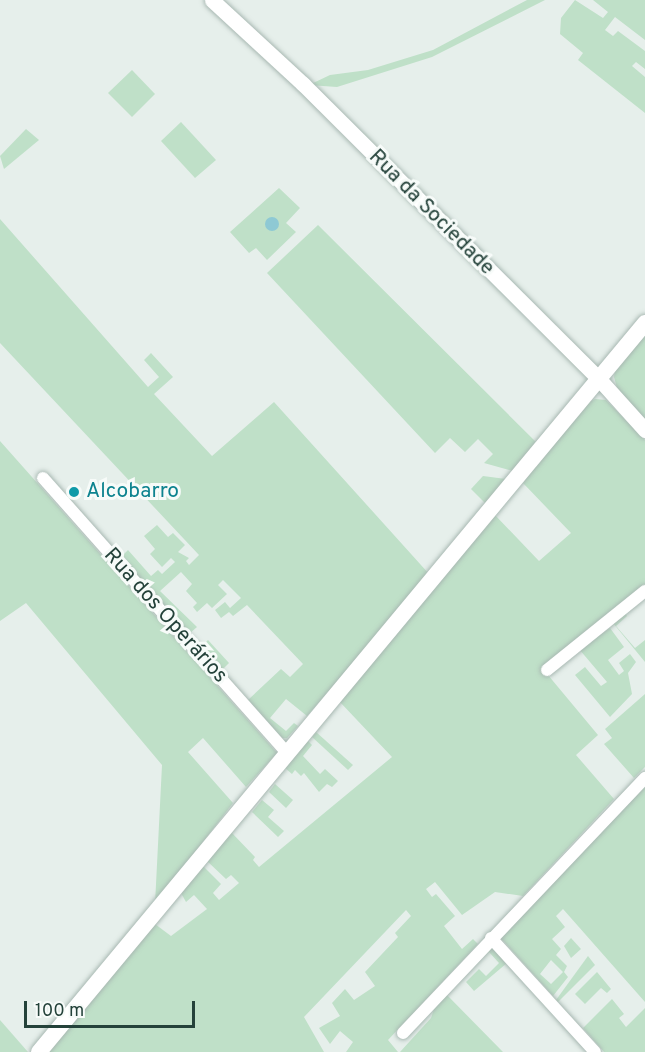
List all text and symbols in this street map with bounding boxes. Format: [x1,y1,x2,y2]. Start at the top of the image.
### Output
street label: Rua da Sociedade [363,145,499,281]
place label: Alcobarro [86,479,179,505]
marker: Alcobarro [67,485,81,499]
street label: Rua dos Operários [98,543,232,689]
scale bar [27,989,198,1027]
text: 100 m [35,1000,84,1023]

